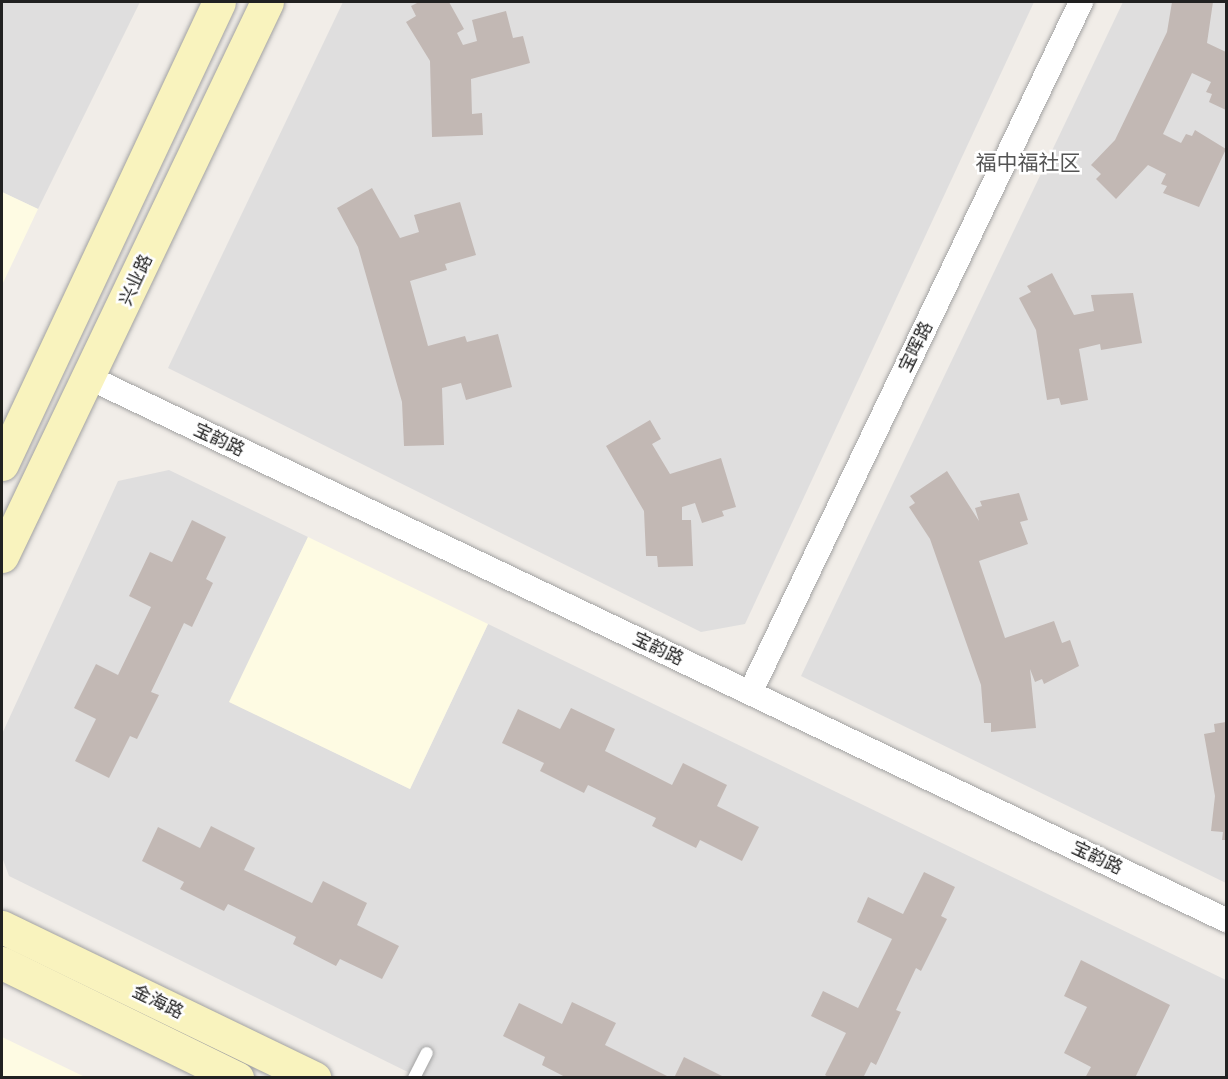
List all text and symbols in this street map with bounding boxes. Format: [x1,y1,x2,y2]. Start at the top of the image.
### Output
district label: 福中福社区 [976,150,1080,176]
street label: 兴业路 [115,251,157,309]
street label: 宝晖路 [894,318,938,376]
street label: 宝韵路 [190,419,248,461]
street label: 宝韵路 [629,628,687,670]
street label: 宝韵路 [1068,837,1126,879]
street label: 金海路 [129,980,187,1024]

